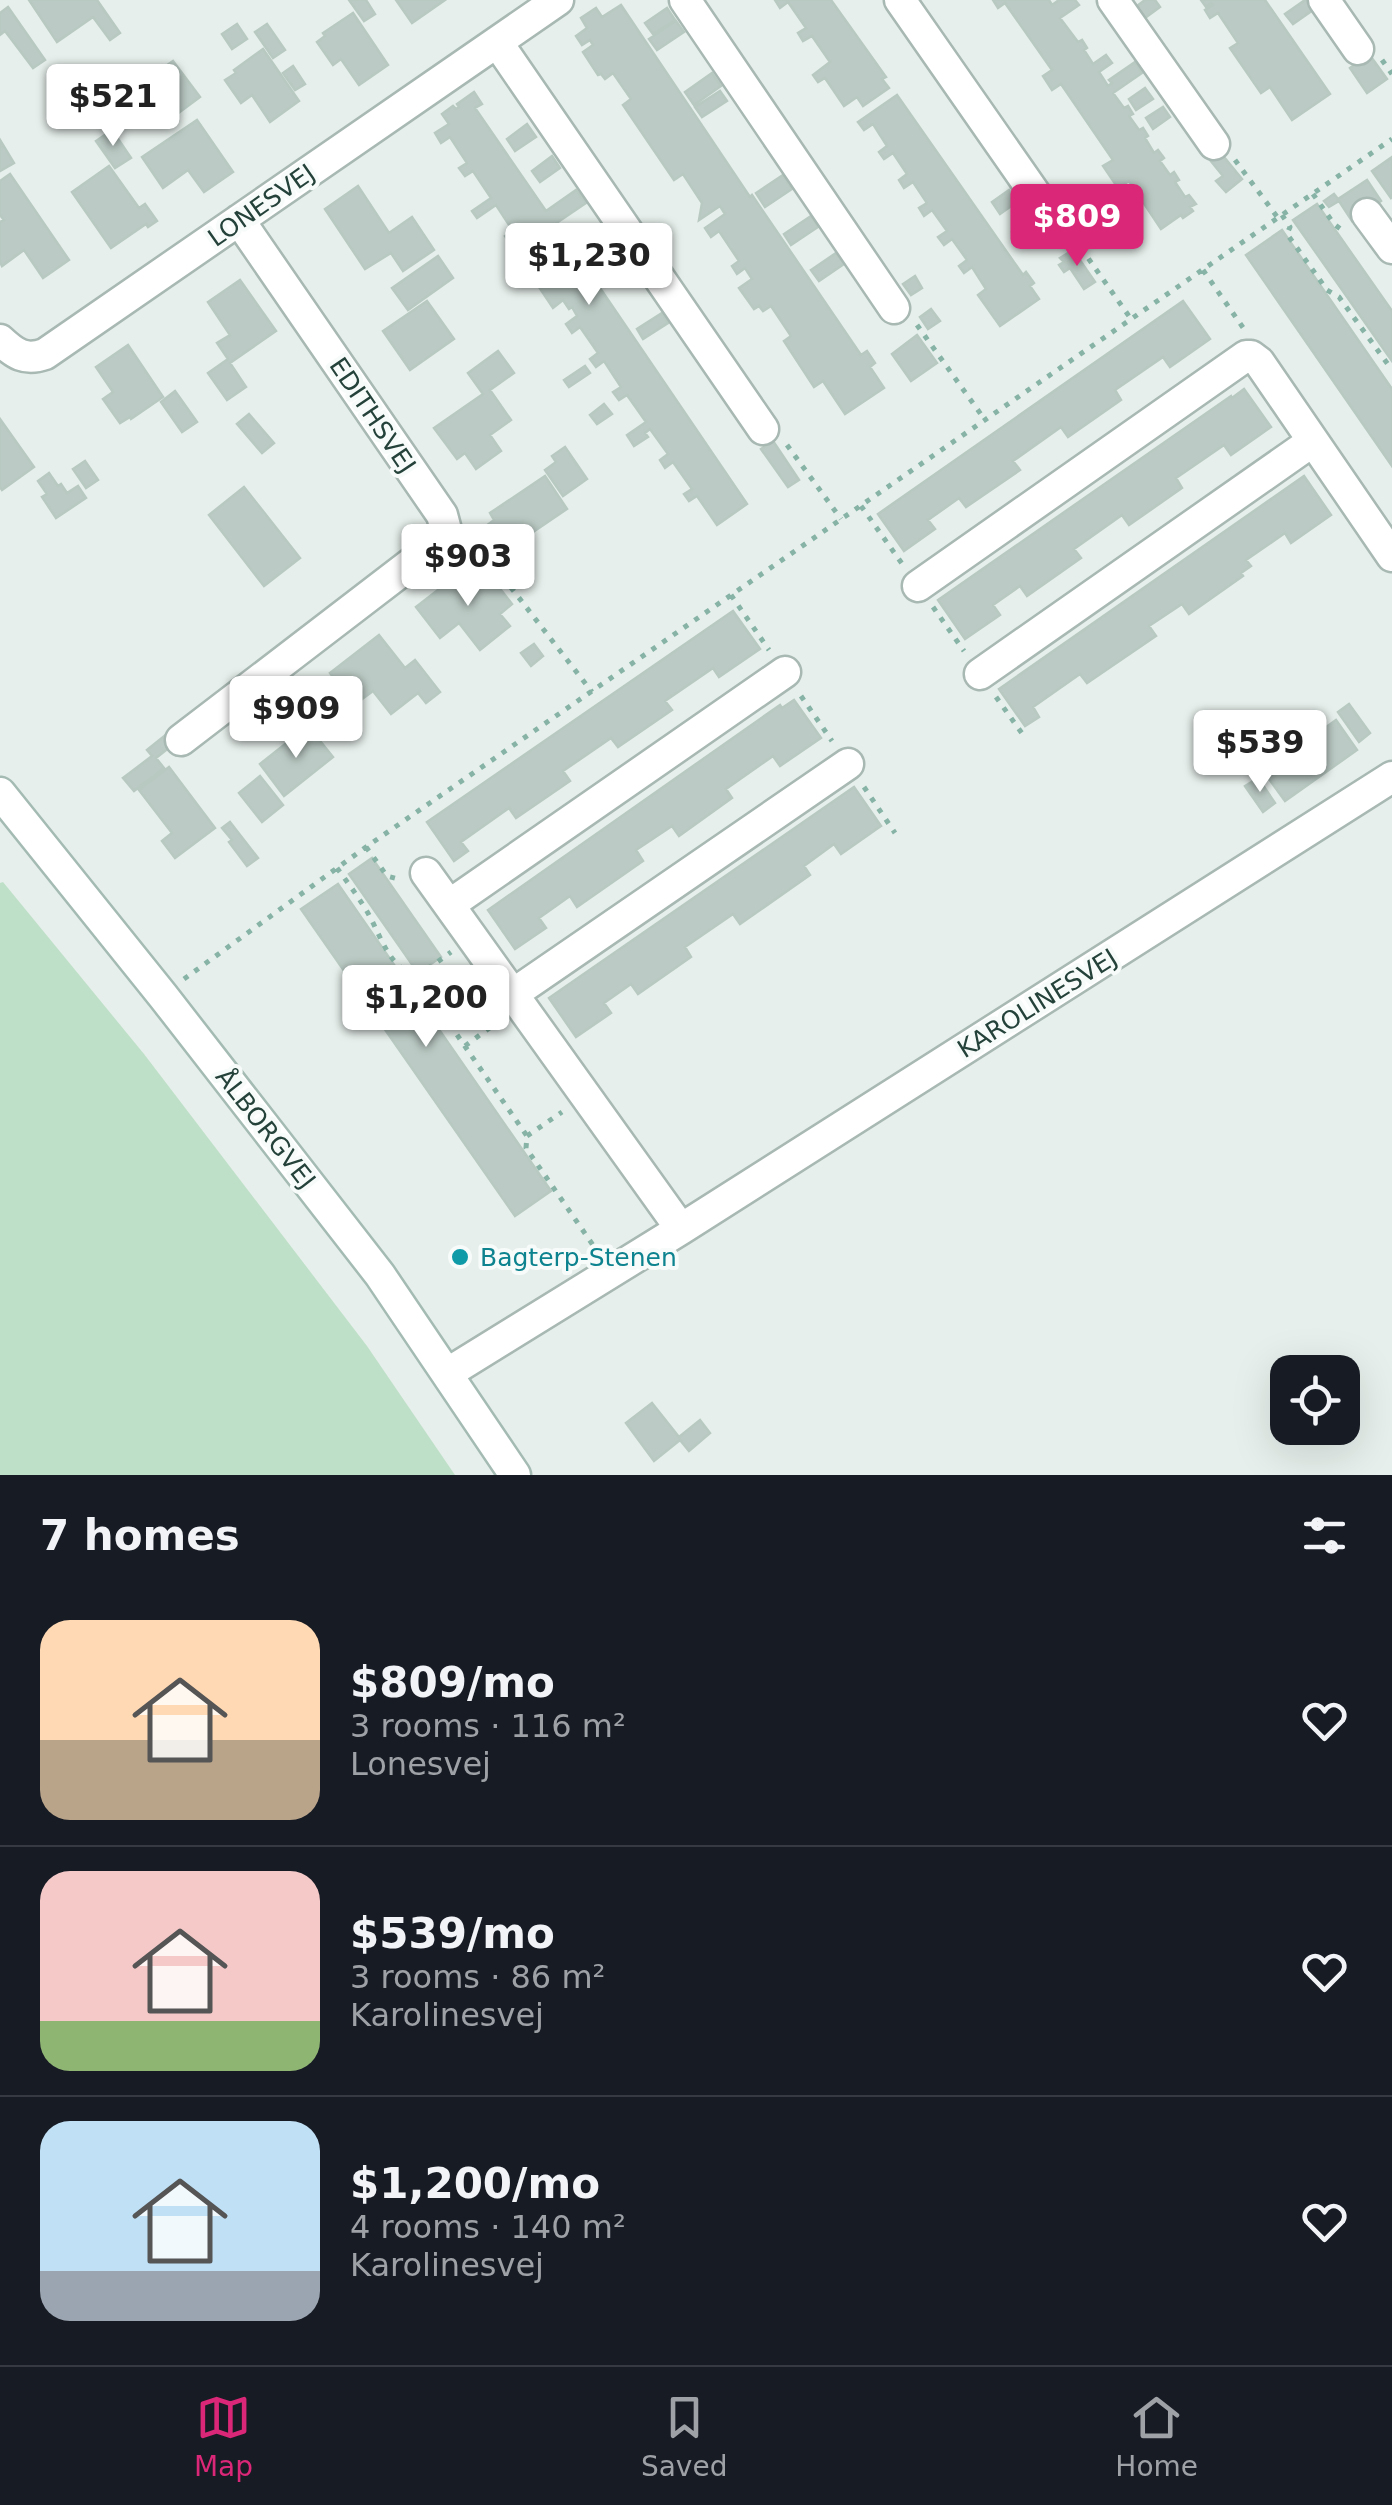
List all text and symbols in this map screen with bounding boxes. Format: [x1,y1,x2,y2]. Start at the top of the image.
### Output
pin: $521 [54,64,172,149]
text: $521 [68,77,158,115]
street label: LONESVEJ [202,158,320,253]
pin: $809 [1018,184,1136,269]
text: $809 [1032,197,1122,235]
pin: $1,230 [508,223,670,308]
text: $1,230 [527,236,651,274]
street label: EDITHSVEJ [323,352,422,478]
pin: $903 [409,524,527,609]
text: $903 [423,537,513,575]
pin: $909 [237,676,355,761]
text: $909 [251,689,341,727]
pin: $539 [1201,710,1319,795]
text: $539 [1215,723,1305,761]
street label: KAROLINESVEJ [952,943,1122,1064]
pin: $1,200 [345,965,507,1050]
text: $1,200 [364,978,488,1016]
street label: ÅLBORGVEJ [210,1062,321,1194]
place label: Bagterp-Stenen [480,1243,677,1272]
marker: Bagterp-Stenen [449,1246,471,1268]
map controls [1270,1355,1360,1445]
button: locate [1270,1355,1360,1445]
icon: filters [1297,1508,1352,1563]
text: 7 homes [40,1511,240,1560]
text: $809/mo [350,1658,555,1707]
icon: home [120,1660,240,1780]
icon: heart [1297,1693,1352,1748]
text: 3 rooms · 116 m² [350,1707,626,1745]
text: Lonesvej [350,1745,491,1783]
text: $539/mo [350,1909,555,1958]
icon: home [120,1911,240,2031]
icon: heart [1297,1944,1352,1999]
text: 3 rooms · 86 m² [350,1958,605,1996]
text: Karolinesvej [350,1996,544,2034]
text: $1,200/mo [350,2159,600,2208]
icon: home [120,2161,240,2281]
icon: heart [1297,2194,1352,2249]
text: 4 rooms · 140 m² [350,2208,626,2246]
text: Karolinesvej [350,2246,544,2284]
tab: Map [194,2390,253,2483]
tab: Saved [641,2390,727,2483]
tab: Home [1115,2390,1198,2483]

